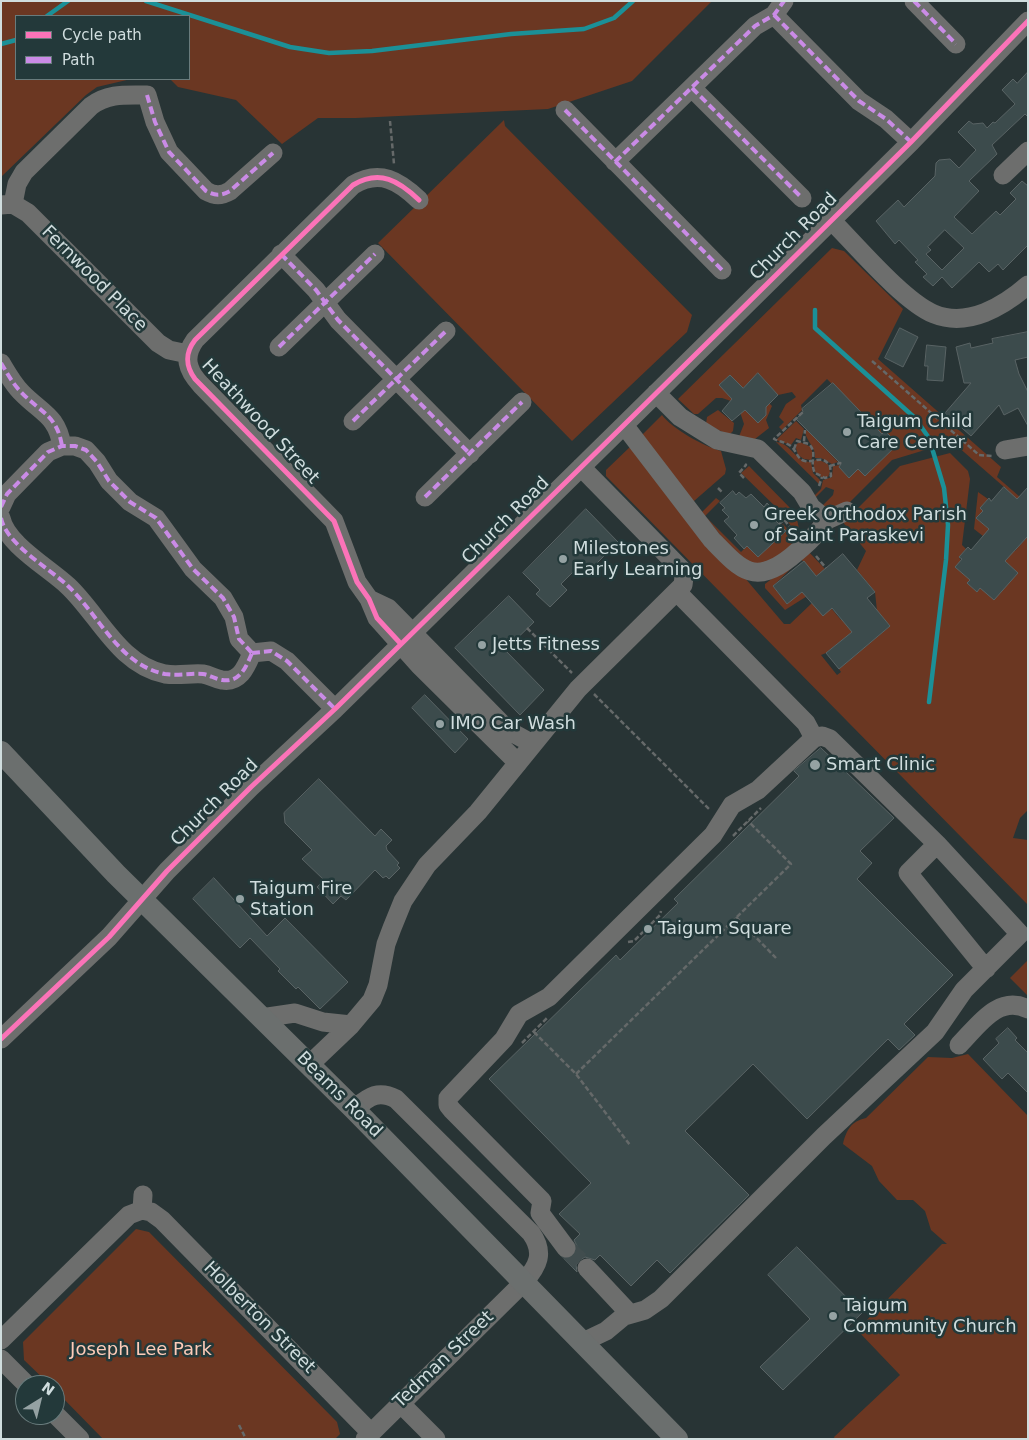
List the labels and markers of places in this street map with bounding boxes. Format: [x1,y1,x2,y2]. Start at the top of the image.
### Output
place label: Taigum Child Care Center [857,411,973,454]
marker: Taigum Child Care Center [841,426,853,438]
place label: Greek Orthodox Parish of Saint Paraskevi [764,504,967,546]
marker: Greek Orthodox Parish of Saint Paraskevi [748,519,760,531]
place label: Milestones Early Learning [573,538,702,580]
marker: Milestones Early Learning [557,553,569,565]
place label: Jetts Fitness [492,634,600,656]
marker: Jetts Fitness [476,639,488,651]
place label: IMO Car Wash [450,713,576,735]
marker: IMO Car Wash [434,718,446,730]
place label: Smart Clinic [826,754,935,776]
marker: Smart Clinic [808,758,822,772]
place label: Taigum Fire Station [250,878,352,921]
marker: Taigum Fire Station [234,893,246,905]
place label: Taigum Square [658,918,792,940]
marker: Taigum Square [642,923,654,935]
place label: Taigum Community Church [843,1295,1017,1338]
marker: Taigum Community Church [827,1310,839,1322]

